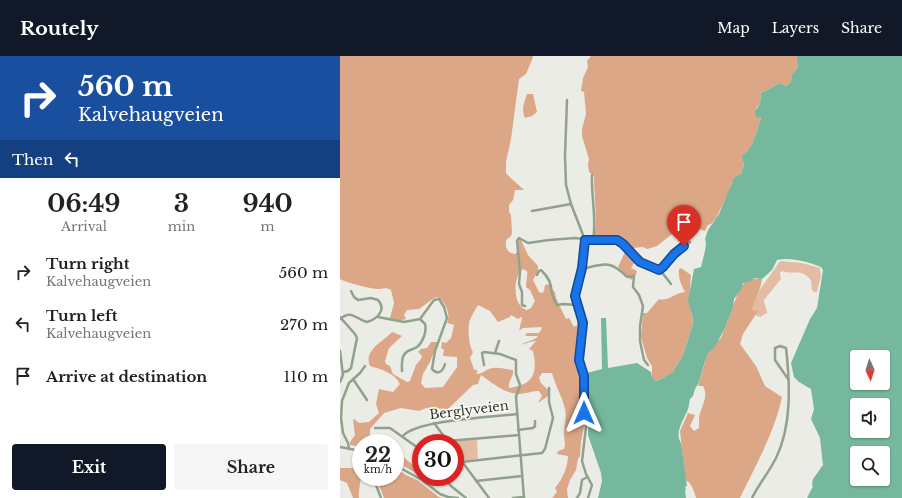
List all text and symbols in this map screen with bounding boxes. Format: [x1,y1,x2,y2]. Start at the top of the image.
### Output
text: Routely [20,17,98,40]
text: Map [717,19,750,37]
text: Layers [772,19,819,37]
text: Share [841,19,882,37]
text: 560 m [78,69,173,104]
icon: right [12,72,64,124]
text: Kalvehaugveien [78,104,224,126]
icon: left [61,148,83,170]
text: Then [12,150,53,169]
text: 06:49 [47,189,121,218]
text: 3 [174,189,189,218]
text: 940 [242,189,293,218]
pin [667,205,701,246]
icon: arrive [673,211,695,233]
text: Arrival [61,218,107,235]
text: min [168,218,195,235]
text: m [261,218,275,235]
text: Turn right [46,254,129,273]
icon: right [12,261,34,283]
text: 560 m [279,263,328,282]
text: Kalvehaugveien [46,273,151,290]
text: Turn left [46,306,117,325]
icon: left [12,313,34,335]
text: 270 m [280,315,328,334]
text: Kalvehaugveien [46,325,151,342]
north arrow [850,350,890,390]
map controls [850,350,890,486]
icon: arrive [12,365,34,387]
text: Arrive at destination [46,367,207,386]
text: 110 m [284,367,328,386]
position arrow [563,392,605,434]
street label: Berglyveien [428,397,510,423]
button: sound [850,398,890,438]
speed limit sign: 30 [412,434,464,486]
text: 22 [365,443,391,467]
button: Exit [12,444,166,490]
button: Share [174,444,328,490]
button: search [850,446,890,486]
text: km/h [364,463,392,476]

